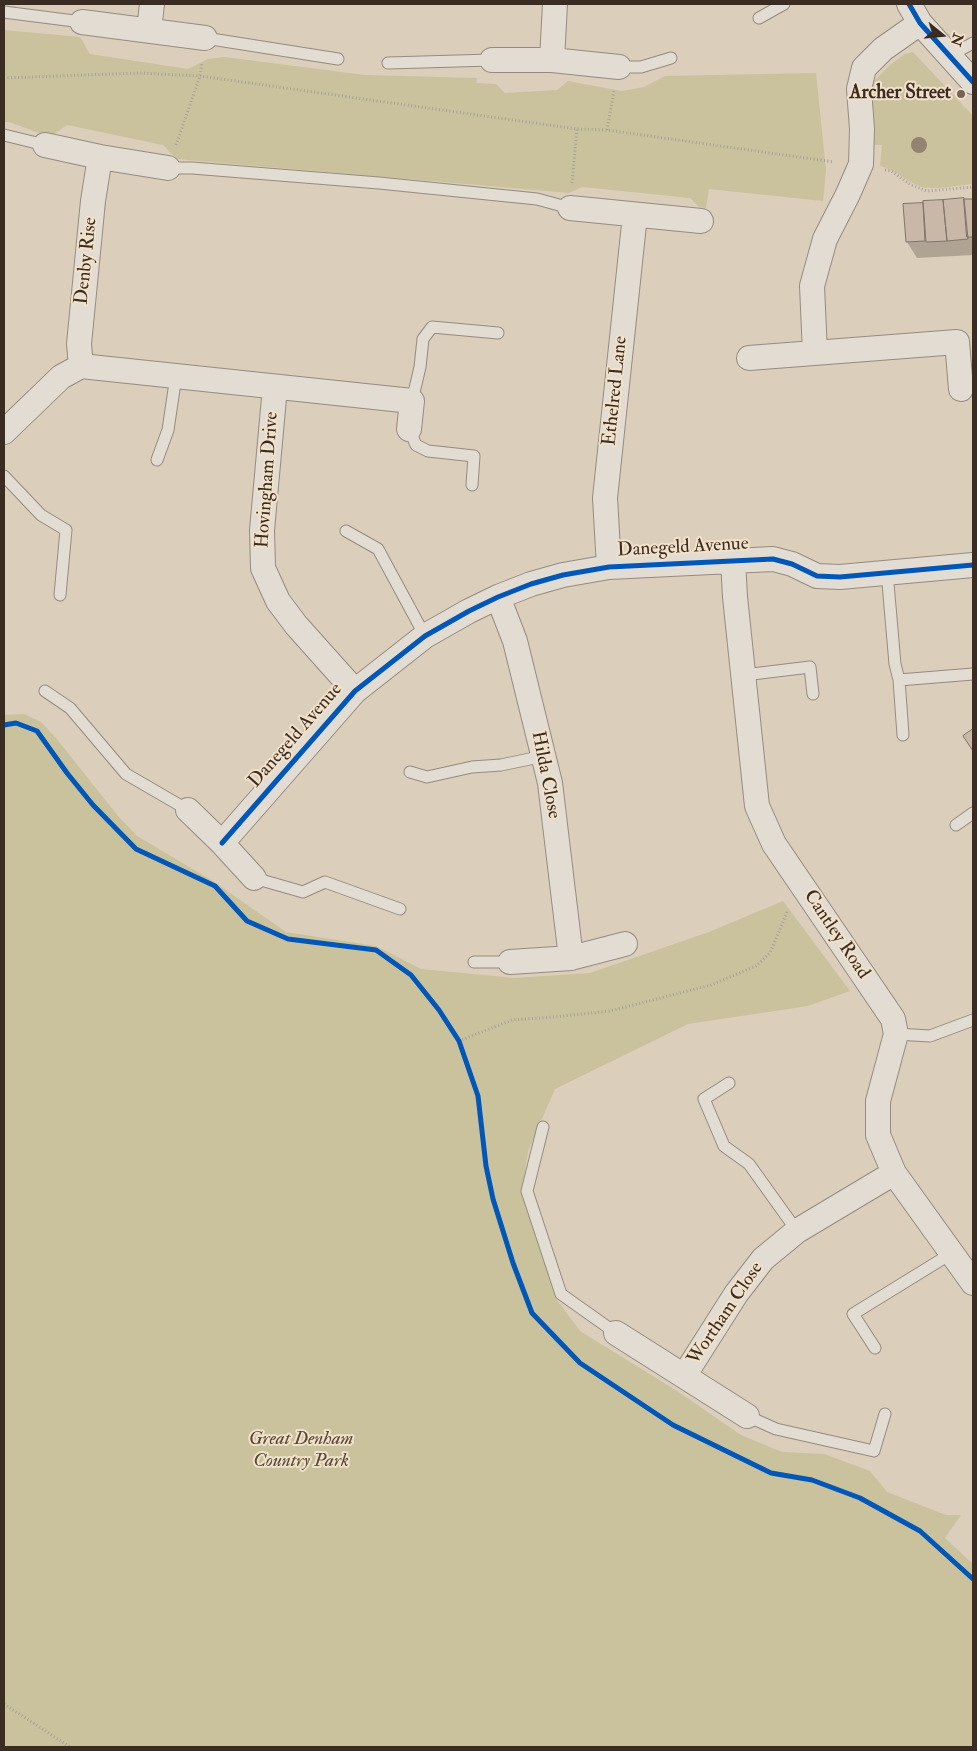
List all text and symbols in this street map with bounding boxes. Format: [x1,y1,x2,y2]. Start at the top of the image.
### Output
north arrow [917,10,967,60]
text: N [947,31,967,48]
place label: Archer Street [849,83,951,105]
marker: Archer Street [955,88,967,100]
street label: Denby Rise [71,216,103,306]
street label: Ethelred Lane [599,335,633,447]
street label: Hovingham Drive [252,411,284,549]
street label: Danegeld Avenue [617,533,749,563]
street label: Danegeld Avenue [244,679,348,793]
street label: Hilda Close [525,729,565,821]
street label: Cantley Road [798,886,874,984]
street label: Wortham Close [683,1258,769,1370]
park label: Great Denham Country Park [249,1429,353,1473]

